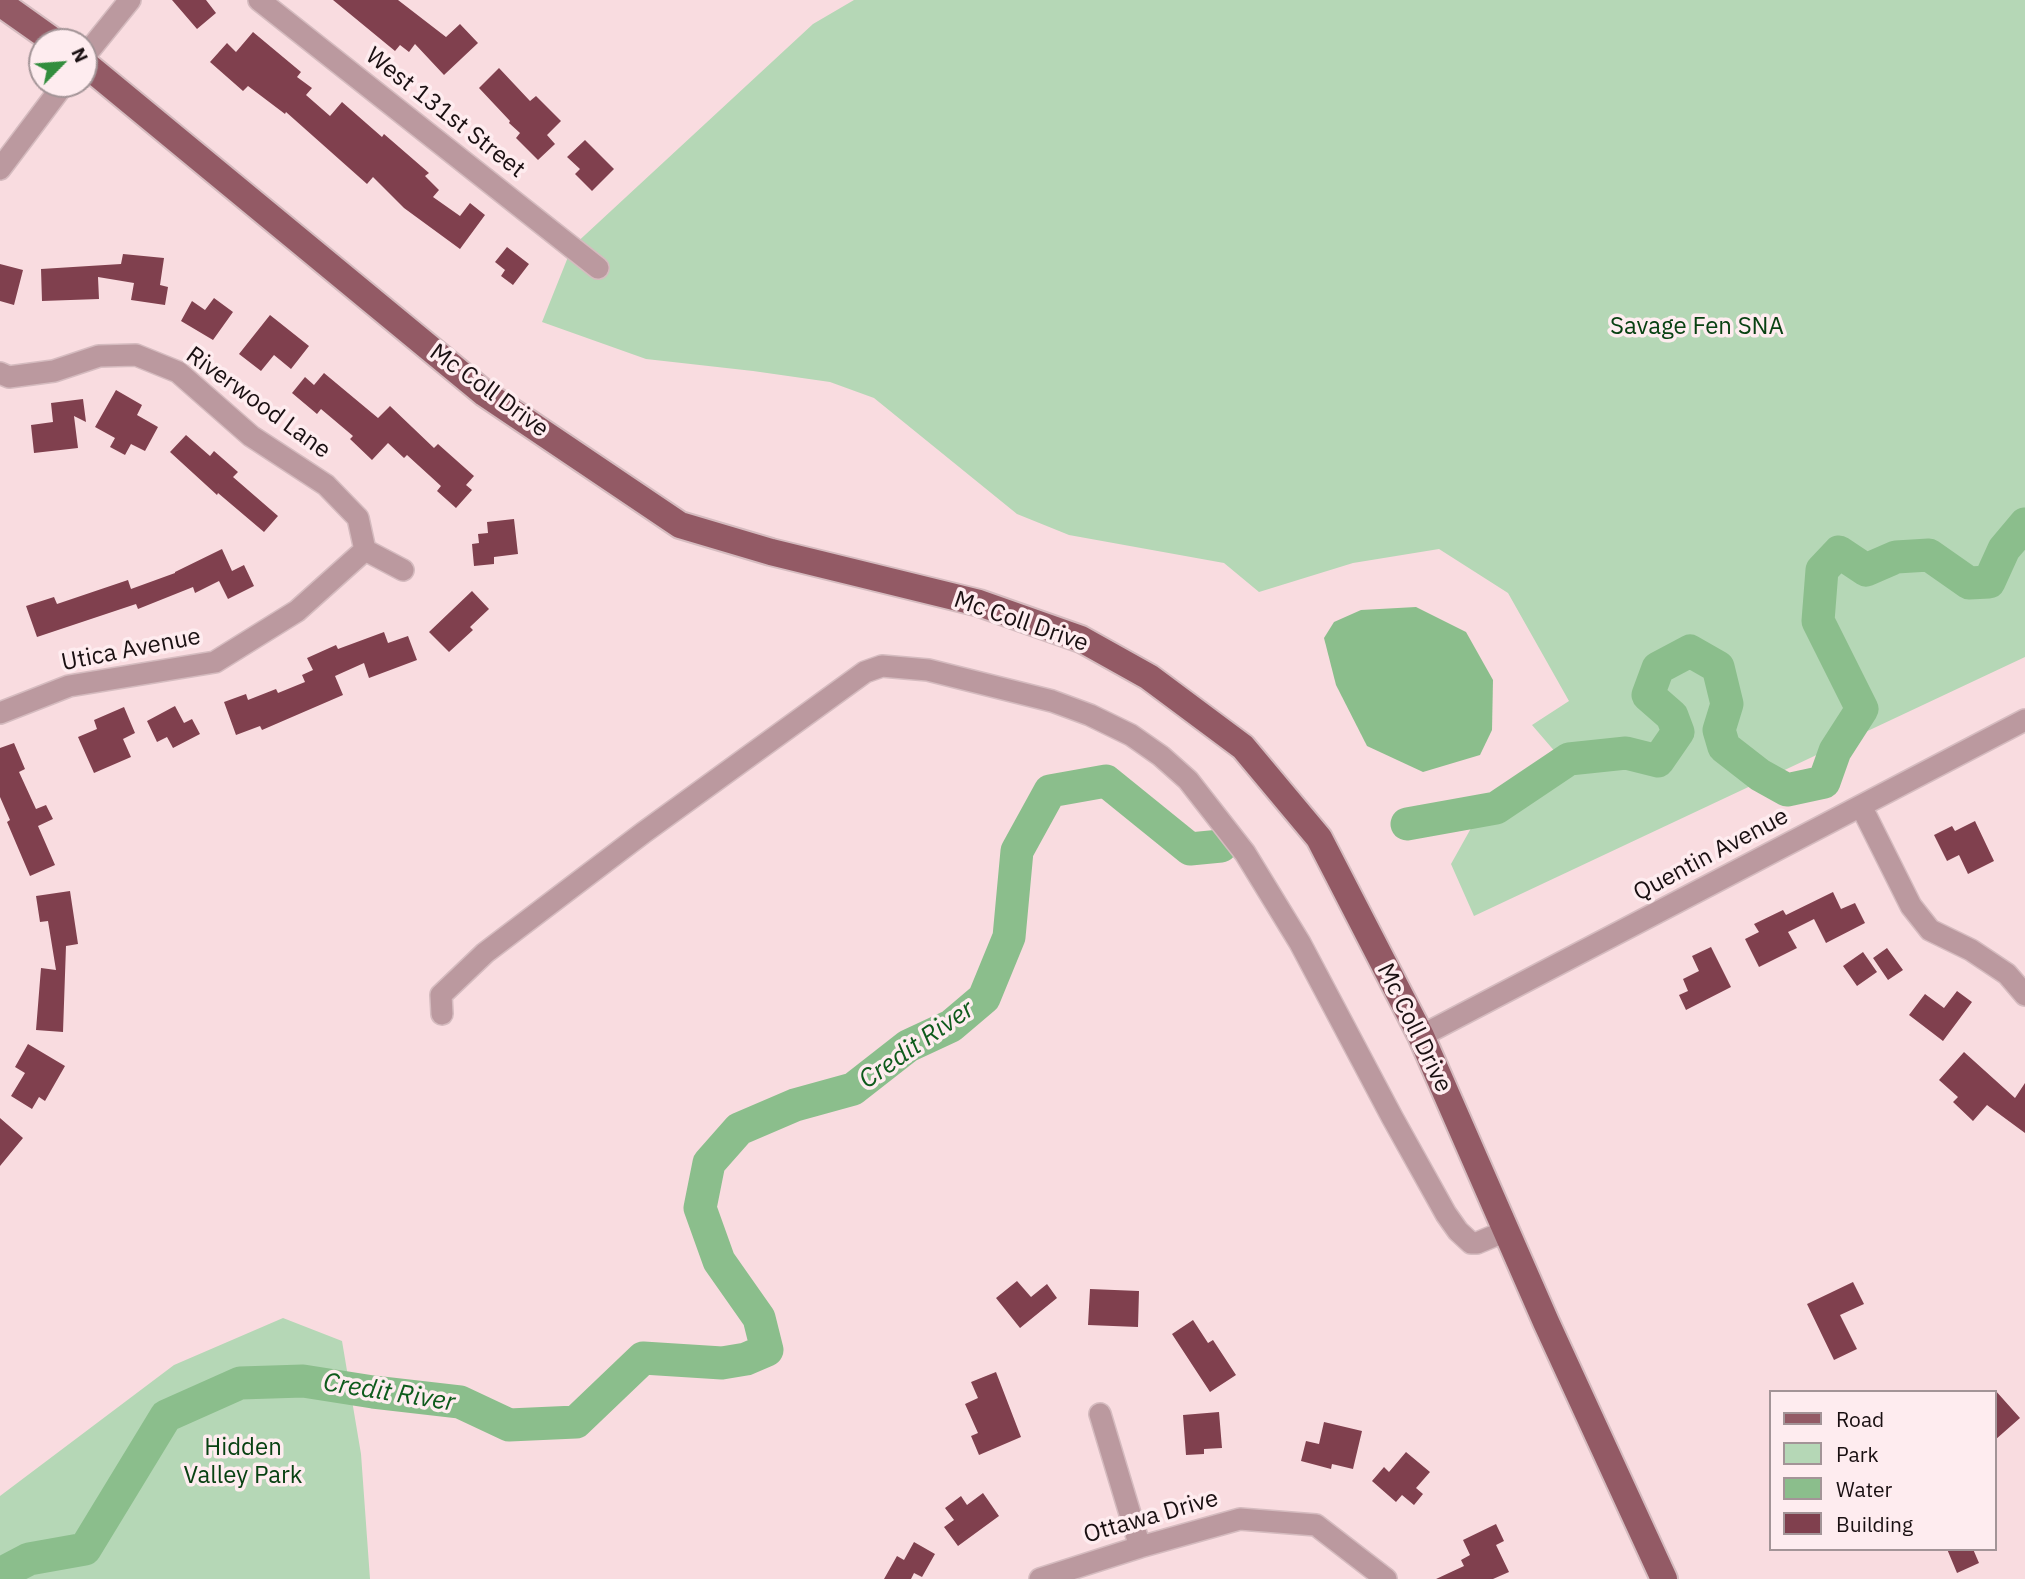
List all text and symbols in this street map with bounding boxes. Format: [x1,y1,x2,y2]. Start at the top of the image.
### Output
north arrow [28,28,98,98]
street label: West 131st Street [360,42,530,184]
text: N [66,44,94,66]
park label: Savage Fen SNA [1610,313,1784,341]
street label: Mc Coll Drive [424,338,554,444]
street label: Riverwood Lane [180,341,336,465]
street label: Mc Coll Drive [950,586,1092,658]
street label: Utica Avenue [59,622,203,678]
street label: Quentin Avenue [1629,802,1793,908]
street label: Mc Coll Drive [1370,959,1458,1097]
water label: Credit River [854,994,980,1096]
water label: Credit River [321,1367,457,1419]
legend [1770,1390,1997,1551]
text: Road [1836,1405,1884,1433]
park label: Hidden Valley Park [184,1434,302,1490]
text: Park [1836,1440,1879,1468]
text: Water [1836,1475,1892,1503]
street label: Ottawa Drive [1080,1484,1222,1550]
text: Building [1836,1510,1913,1538]

